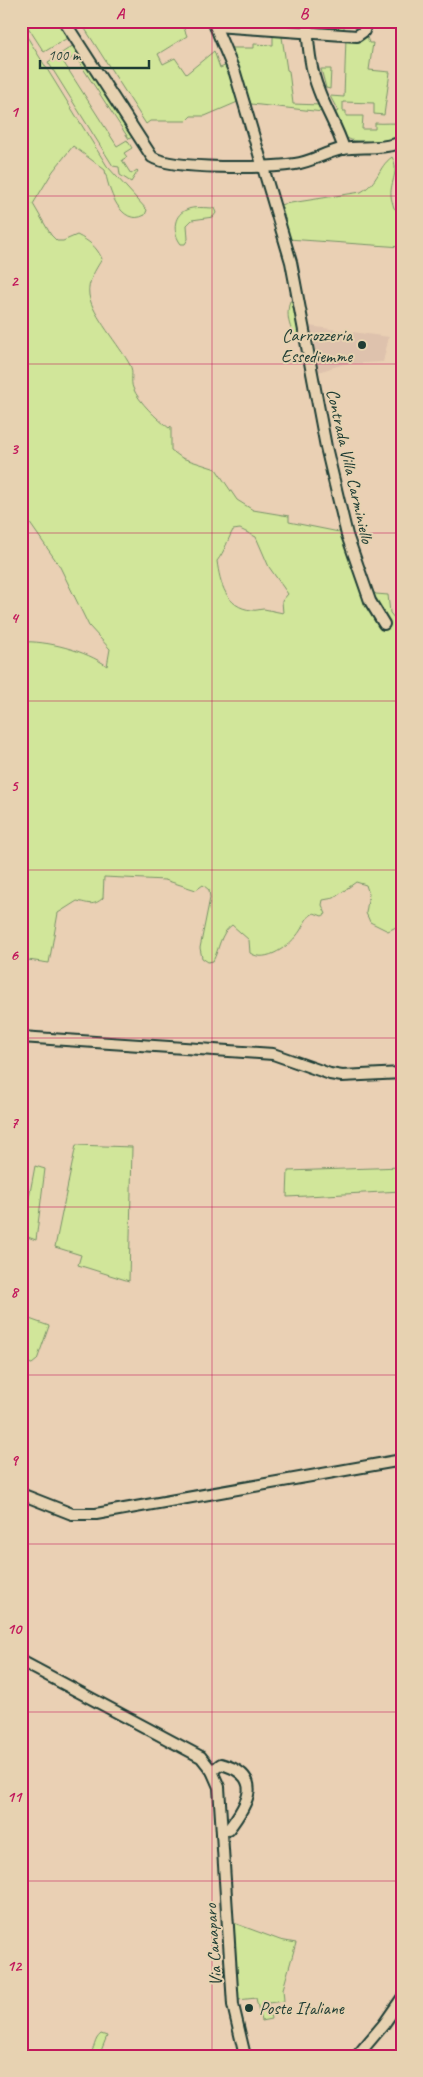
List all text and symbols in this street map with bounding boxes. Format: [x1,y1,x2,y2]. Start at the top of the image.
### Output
text: A [116,4,126,24]
text: B [300,4,310,24]
scale bar [40,38,149,70]
text: 100 m [48,46,82,65]
text: 1 [10,102,19,122]
text: 2 [10,271,19,291]
place label: Carrozzeria Essediemme [281,324,354,367]
marker: Carrozzeria Essediemme [356,339,368,351]
street label: Contrada Villa Carminiello [322,387,379,547]
text: 3 [10,439,19,459]
text: 4 [10,608,19,628]
text: 5 [11,776,20,796]
text: 6 [10,945,19,965]
text: 7 [10,1113,19,1133]
text: 8 [10,1282,19,1302]
text: 9 [10,1450,19,1470]
text: 10 [7,1619,23,1639]
text: 11 [7,1787,23,1807]
street label: Via Canaparo [199,1901,227,1987]
text: 12 [7,1956,23,1976]
place label: Poste Italiane [259,1997,345,2019]
marker: Poste Italiane [243,2002,255,2014]

